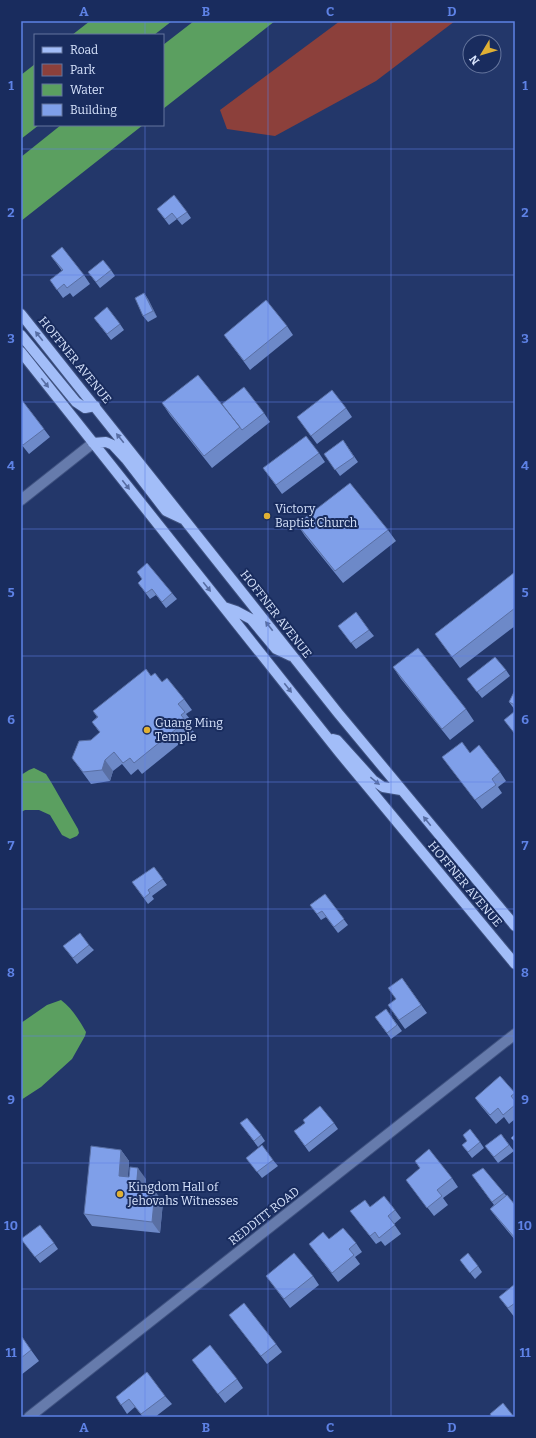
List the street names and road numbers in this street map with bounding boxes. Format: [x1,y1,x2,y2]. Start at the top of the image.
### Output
street label: HOFFNER AVENUE [36,314,114,406]
street label: HOFFNER AVENUE [237,567,315,661]
street label: HOFFNER AVENUE [425,838,505,930]
street label: REDDITT ROAD [226,1184,302,1248]

